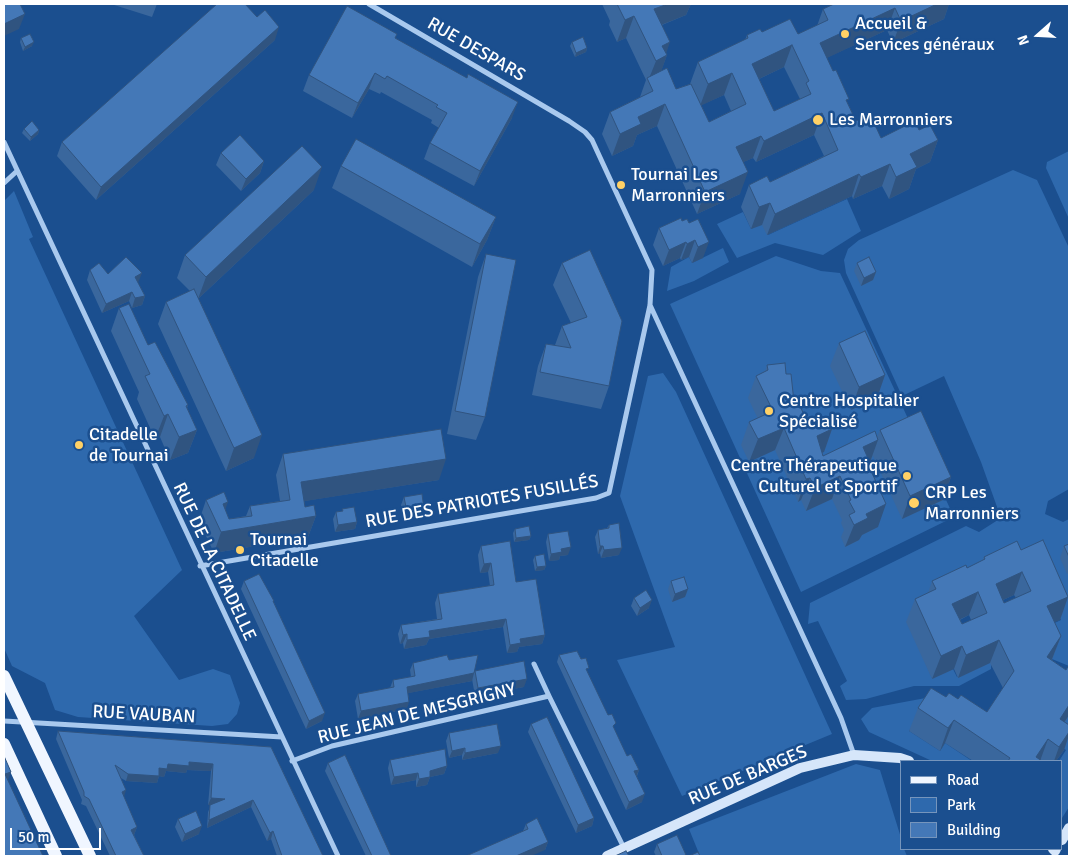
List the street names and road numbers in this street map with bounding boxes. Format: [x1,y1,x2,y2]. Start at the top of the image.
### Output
street label: RUE DESPARS [423,13,529,87]
street label: RUE DES PATRIOTES FUSILLÉS [364,471,600,533]
street label: RUE DE LA CITADELLE [168,479,260,645]
street label: RUE JEAN DE MESGRIGNY [316,679,518,749]
street label: RUE VAUBAN [92,702,196,728]
street label: RUE DE BARGES [685,741,811,811]

